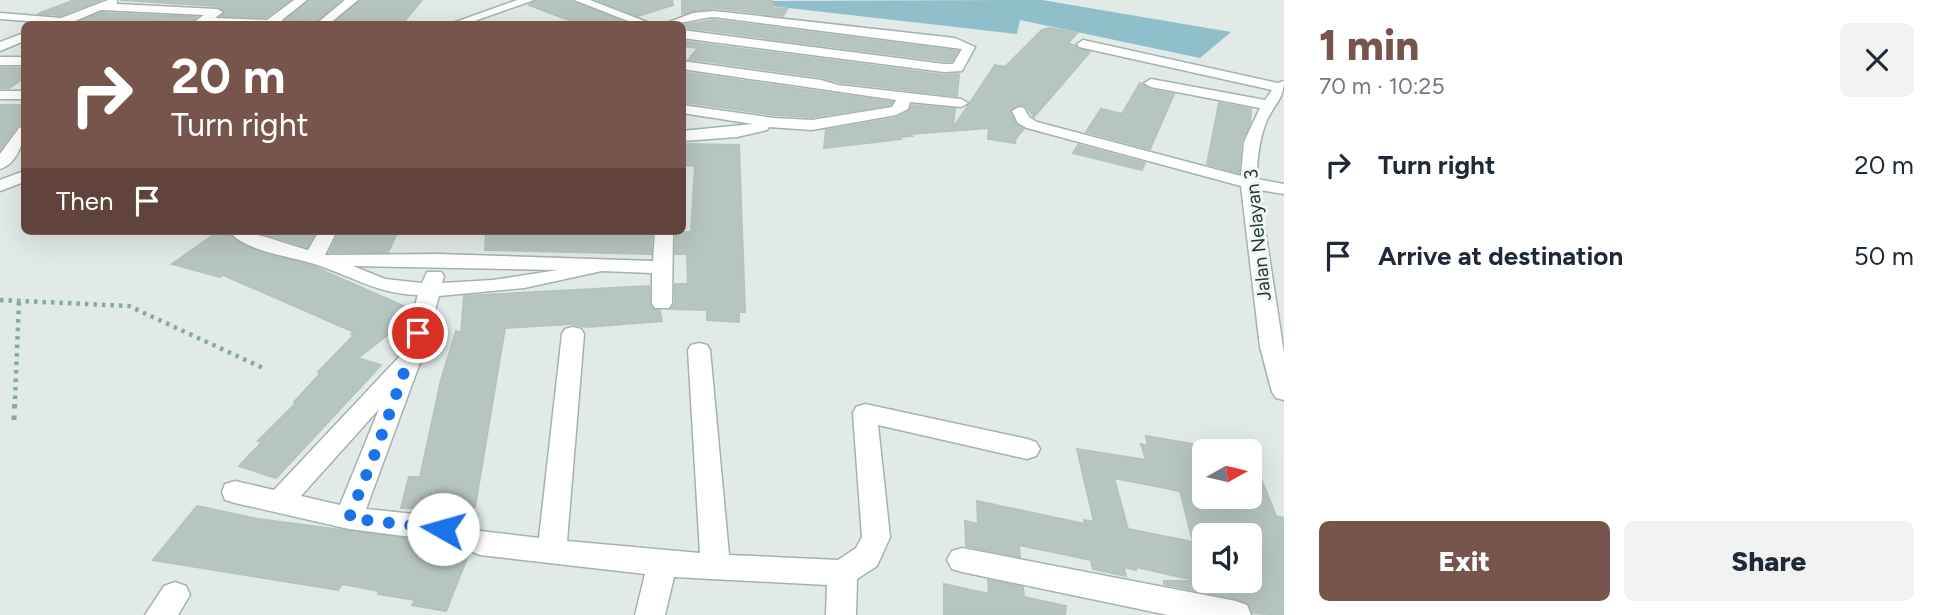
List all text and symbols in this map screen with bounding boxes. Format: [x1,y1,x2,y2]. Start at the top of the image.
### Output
text: 1 min [1319,20,1419,71]
button: close [1840,23,1914,97]
text: 20 m [171,46,286,105]
icon: right [56,49,147,140]
text: 70 m · 10:25 [1319,72,1445,100]
text: Turn right [171,106,309,144]
icon: right [1319,146,1357,184]
text: Turn right [1378,149,1495,181]
text: 20 m [1854,149,1914,181]
street label: Jalan Nelayan 3 [1239,168,1276,302]
icon: arrive [128,182,166,220]
text: Then [56,185,114,217]
icon: arrive [1319,237,1357,275]
text: Arrive at destination [1378,240,1623,272]
text: 50 m [1854,240,1914,272]
pin [388,303,448,363]
icon: arrive [399,314,437,352]
north arrow [1192,439,1262,509]
map controls [1192,439,1262,593]
position arrow [406,492,480,566]
button: Exit [1319,521,1610,601]
button: Share [1624,521,1914,601]
button: sound [1192,523,1262,593]

